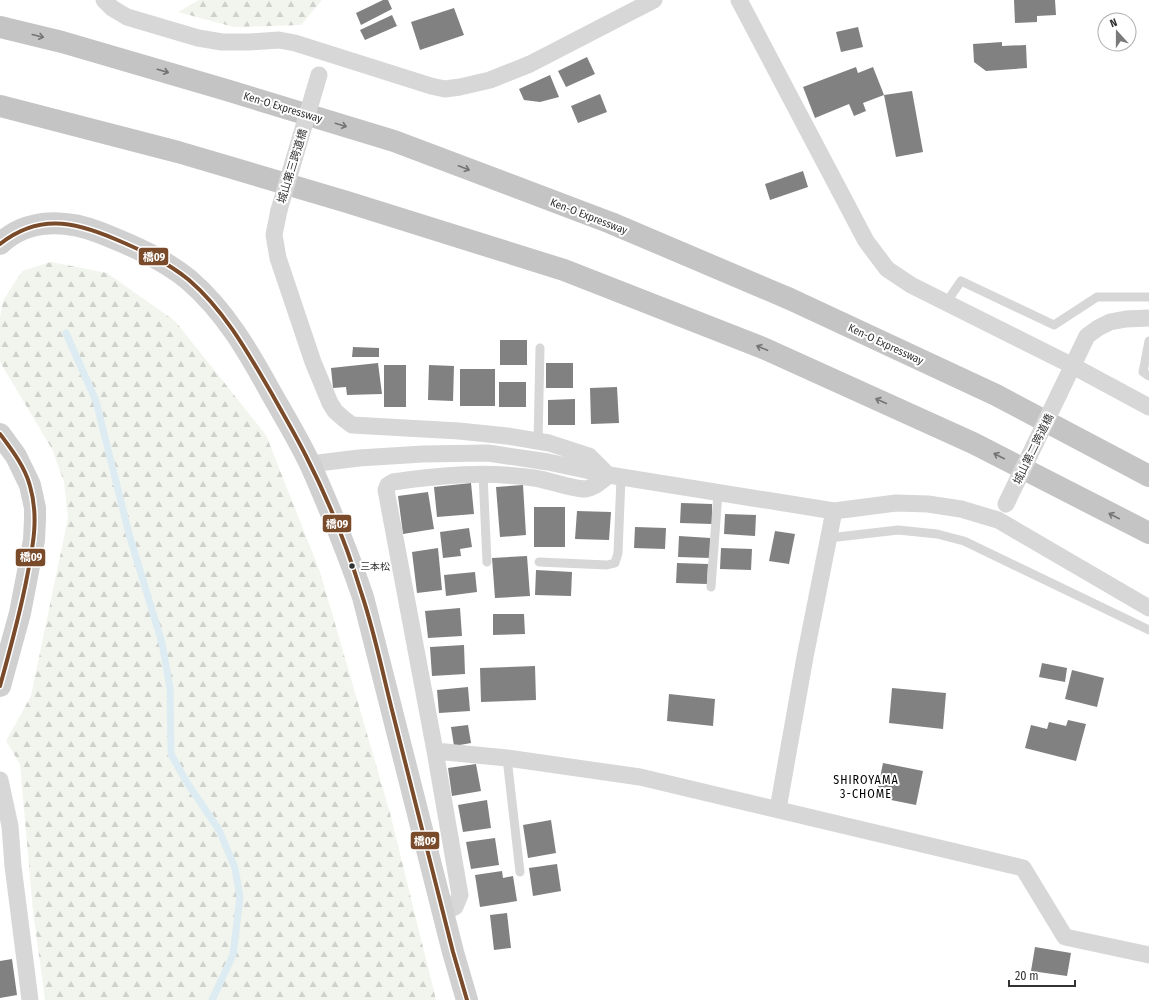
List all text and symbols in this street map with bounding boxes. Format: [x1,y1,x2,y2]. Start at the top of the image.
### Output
north arrow [1097,12,1137,52]
text: N [1108,16,1119,30]
one-way arrow [31,33,44,40]
one-way arrow [156,68,169,75]
street label: Ken-O Expressway [242,89,324,126]
one-way arrow [334,122,347,129]
street label: 城山第三跨道橋 [275,127,310,205]
one-way arrow [457,164,469,172]
street label: Ken-O Expressway [548,196,629,237]
line badge: 橋09 [138,247,169,266]
text: 橋09 [143,251,166,264]
street label: Ken-O Expressway [846,321,926,368]
one-way arrow [757,343,769,351]
one-way arrow [875,397,887,404]
street label: 城山第二跨道橋 [1011,412,1056,487]
one-way arrow [993,452,1005,459]
one-way arrow [1109,511,1121,519]
line badge: 橋09 [322,514,352,533]
text: 橋09 [326,518,349,531]
line badge: 橋09 [15,548,46,567]
text: 橋09 [20,551,43,564]
marker: 三本松 [347,561,357,571]
place label: 三本松 [360,561,390,573]
district label: SHIROYAMA 3-CHOME [833,773,899,801]
line badge: 橋09 [410,831,440,850]
text: 橋09 [414,835,437,848]
scale bar [1009,962,1075,988]
text: 20 m [1015,969,1039,983]

